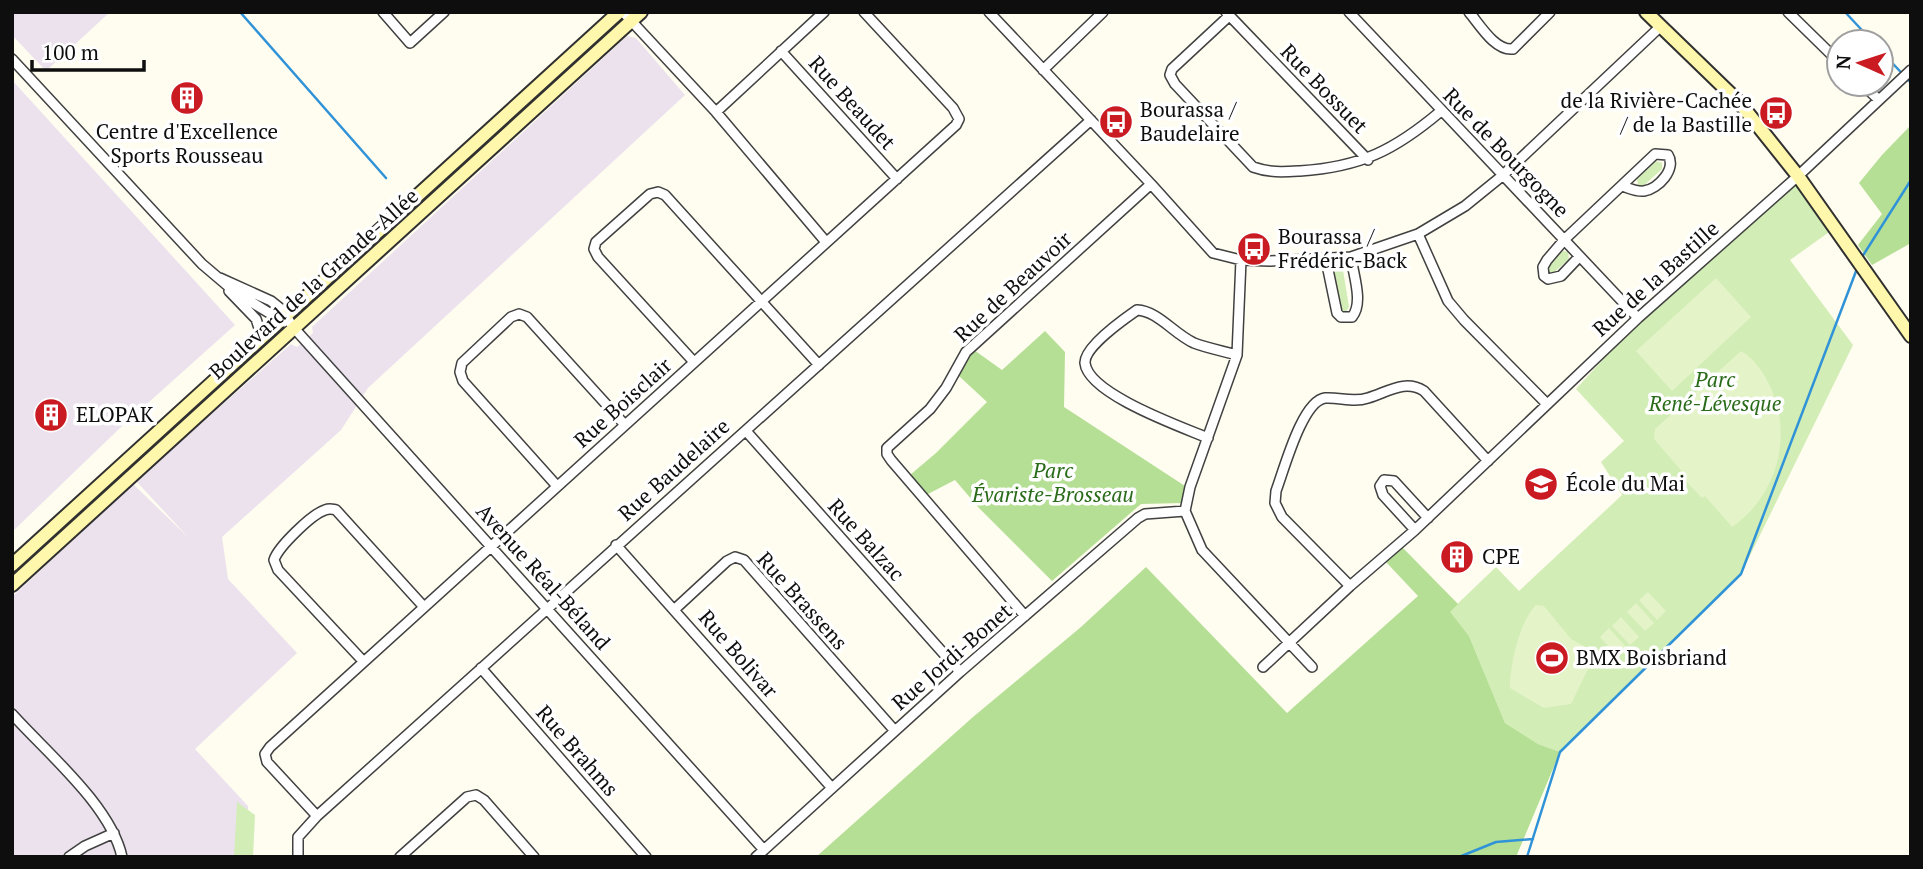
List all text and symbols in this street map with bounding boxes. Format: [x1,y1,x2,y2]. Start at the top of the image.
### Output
scale bar [32,28,144,72]
north arrow [1825,28,1895,98]
street label: Rue Bossuet [1275,37,1375,139]
text: 100 m [42,38,99,66]
street label: Rue Beaudet [803,49,903,155]
text: N [1830,54,1855,70]
building icon: Centre d'Excellence Sports Rousseau [168,79,206,117]
street label: Rue de Bourgogne [1438,82,1576,223]
place label: de la Rivière-Cachée / de la Bastille [1561,86,1752,138]
bus stop icon: de la Rivière-Cachée / de la Bastille [1757,94,1795,132]
place label: Bourassa / Baudelaire [1140,95,1240,147]
bus stop icon: Bourassa / Baudelaire [1097,103,1135,141]
place label: Centre d'Excellence Sports Rousseau [96,117,278,169]
street label: Boulevard de la Grande-Allée [203,182,424,385]
street label: Rue de la Bastille [1586,214,1724,342]
place label: Bourassa / Frédéric-Back [1278,222,1407,274]
street label: Rue de Beauvoir [948,225,1077,348]
bus stop icon: Bourassa / Frédéric-Back [1235,230,1273,268]
street label: Rue Boisclair [568,351,677,454]
park label: Parc René-Lévesque [1648,365,1782,417]
building icon: ELOPAK [32,396,70,434]
place label: ELOPAK [76,400,154,428]
street label: Rue Baudelaire [612,412,735,527]
park label: Parc Évariste-Brosseau [971,456,1134,508]
school or university icon: École du Mai [1522,465,1560,503]
place label: École du Mai [1566,469,1685,497]
street label: Rue Balzac [822,492,911,586]
street label: Avenue Réal-Béland [471,497,617,656]
building icon: CPE [1438,538,1476,576]
place label: CPE [1482,542,1520,570]
street label: Rue Brassens [751,545,854,655]
street label: Rue Jordi-Bonet [885,596,1017,716]
street label: Rue Bolivar [693,604,785,703]
sports icon: BMX Boisbriand [1533,639,1571,677]
place label: BMX Boisbriand [1576,643,1727,671]
street label: Rue Brahms [530,699,625,802]

